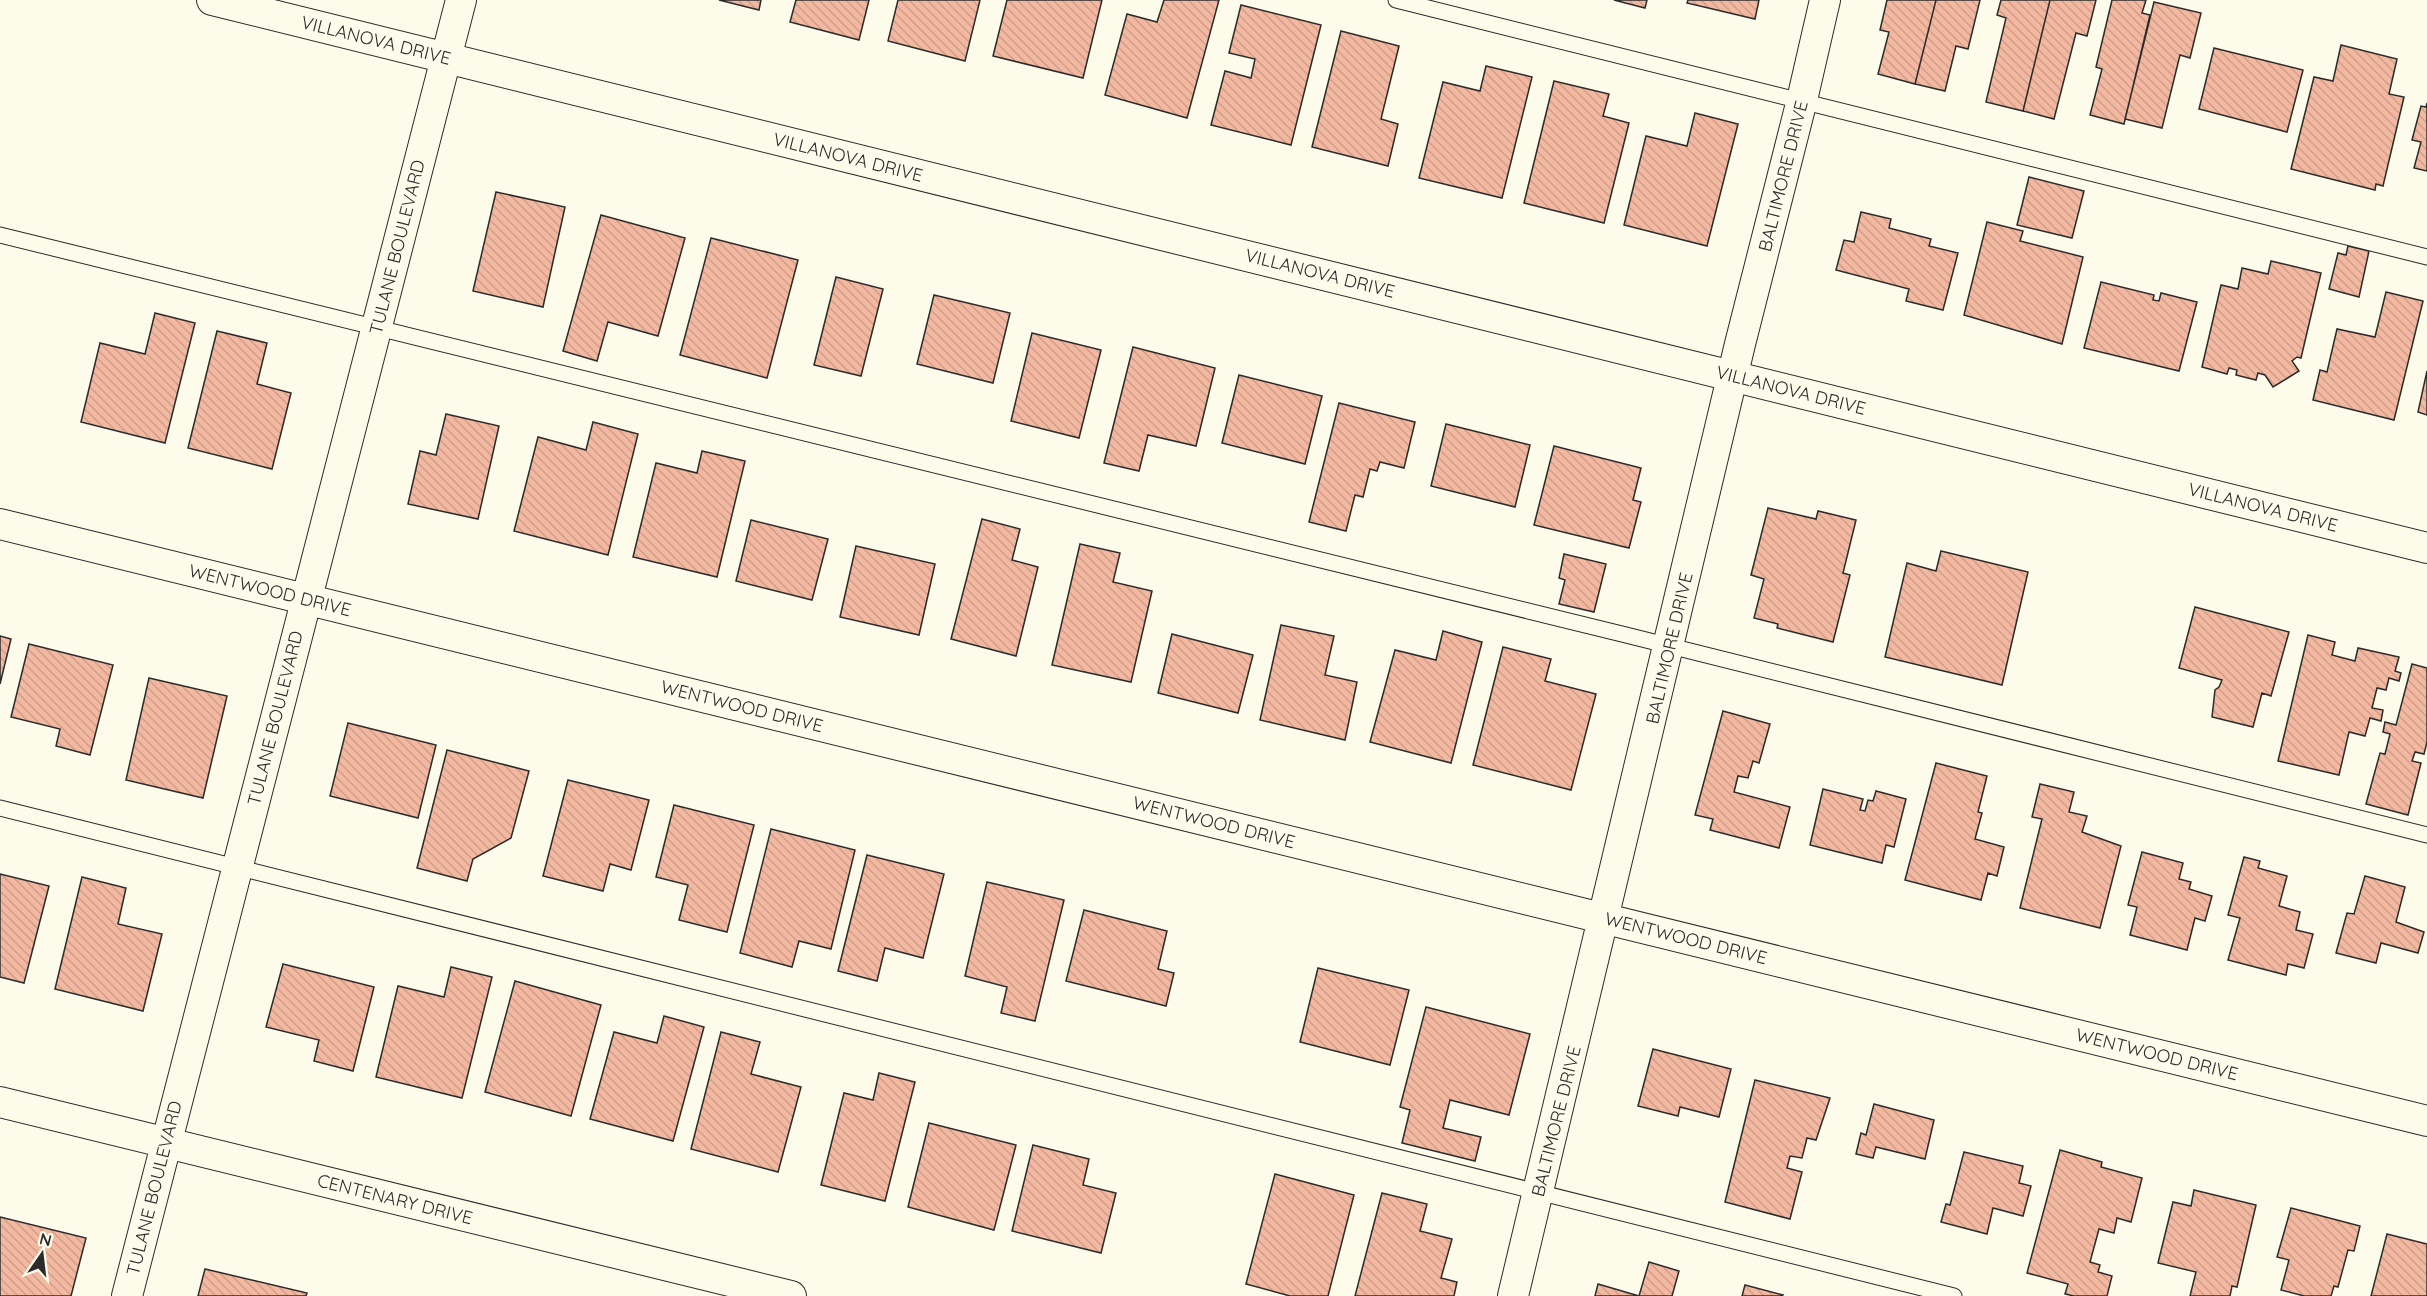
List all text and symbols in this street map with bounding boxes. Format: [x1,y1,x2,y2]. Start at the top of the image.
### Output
street label: VILLANOVA DRIVE [299,10,453,70]
street label: BALTIMORE DRIVE [1753,98,1813,254]
street label: VILLANOVA DRIVE [771,127,925,187]
street label: TULANE BOULEVARD [364,157,430,337]
street label: VILLANOVA DRIVE [1243,243,1397,303]
street label: VILLANOVA DRIVE [1714,360,1868,420]
street label: VILLANOVA DRIVE [2186,477,2340,537]
street label: WENTWOOD DRIVE [187,559,353,621]
street label: BALTIMORE DRIVE [1640,570,1698,726]
street label: TULANE BOULEVARD [242,628,308,808]
street label: WENTWOOD DRIVE [659,675,825,737]
street label: WENTWOOD DRIVE [1131,791,1297,853]
street label: WENTWOOD DRIVE [1603,907,1769,969]
street label: WENTWOOD DRIVE [2074,1023,2240,1085]
street label: BALTIMORE DRIVE [1526,1043,1586,1199]
street label: TULANE BOULEVARD [121,1098,187,1278]
street label: CENTENARY DRIVE [315,1169,475,1229]
north arrow [12,1224,72,1284]
text: N [38,1228,54,1251]

